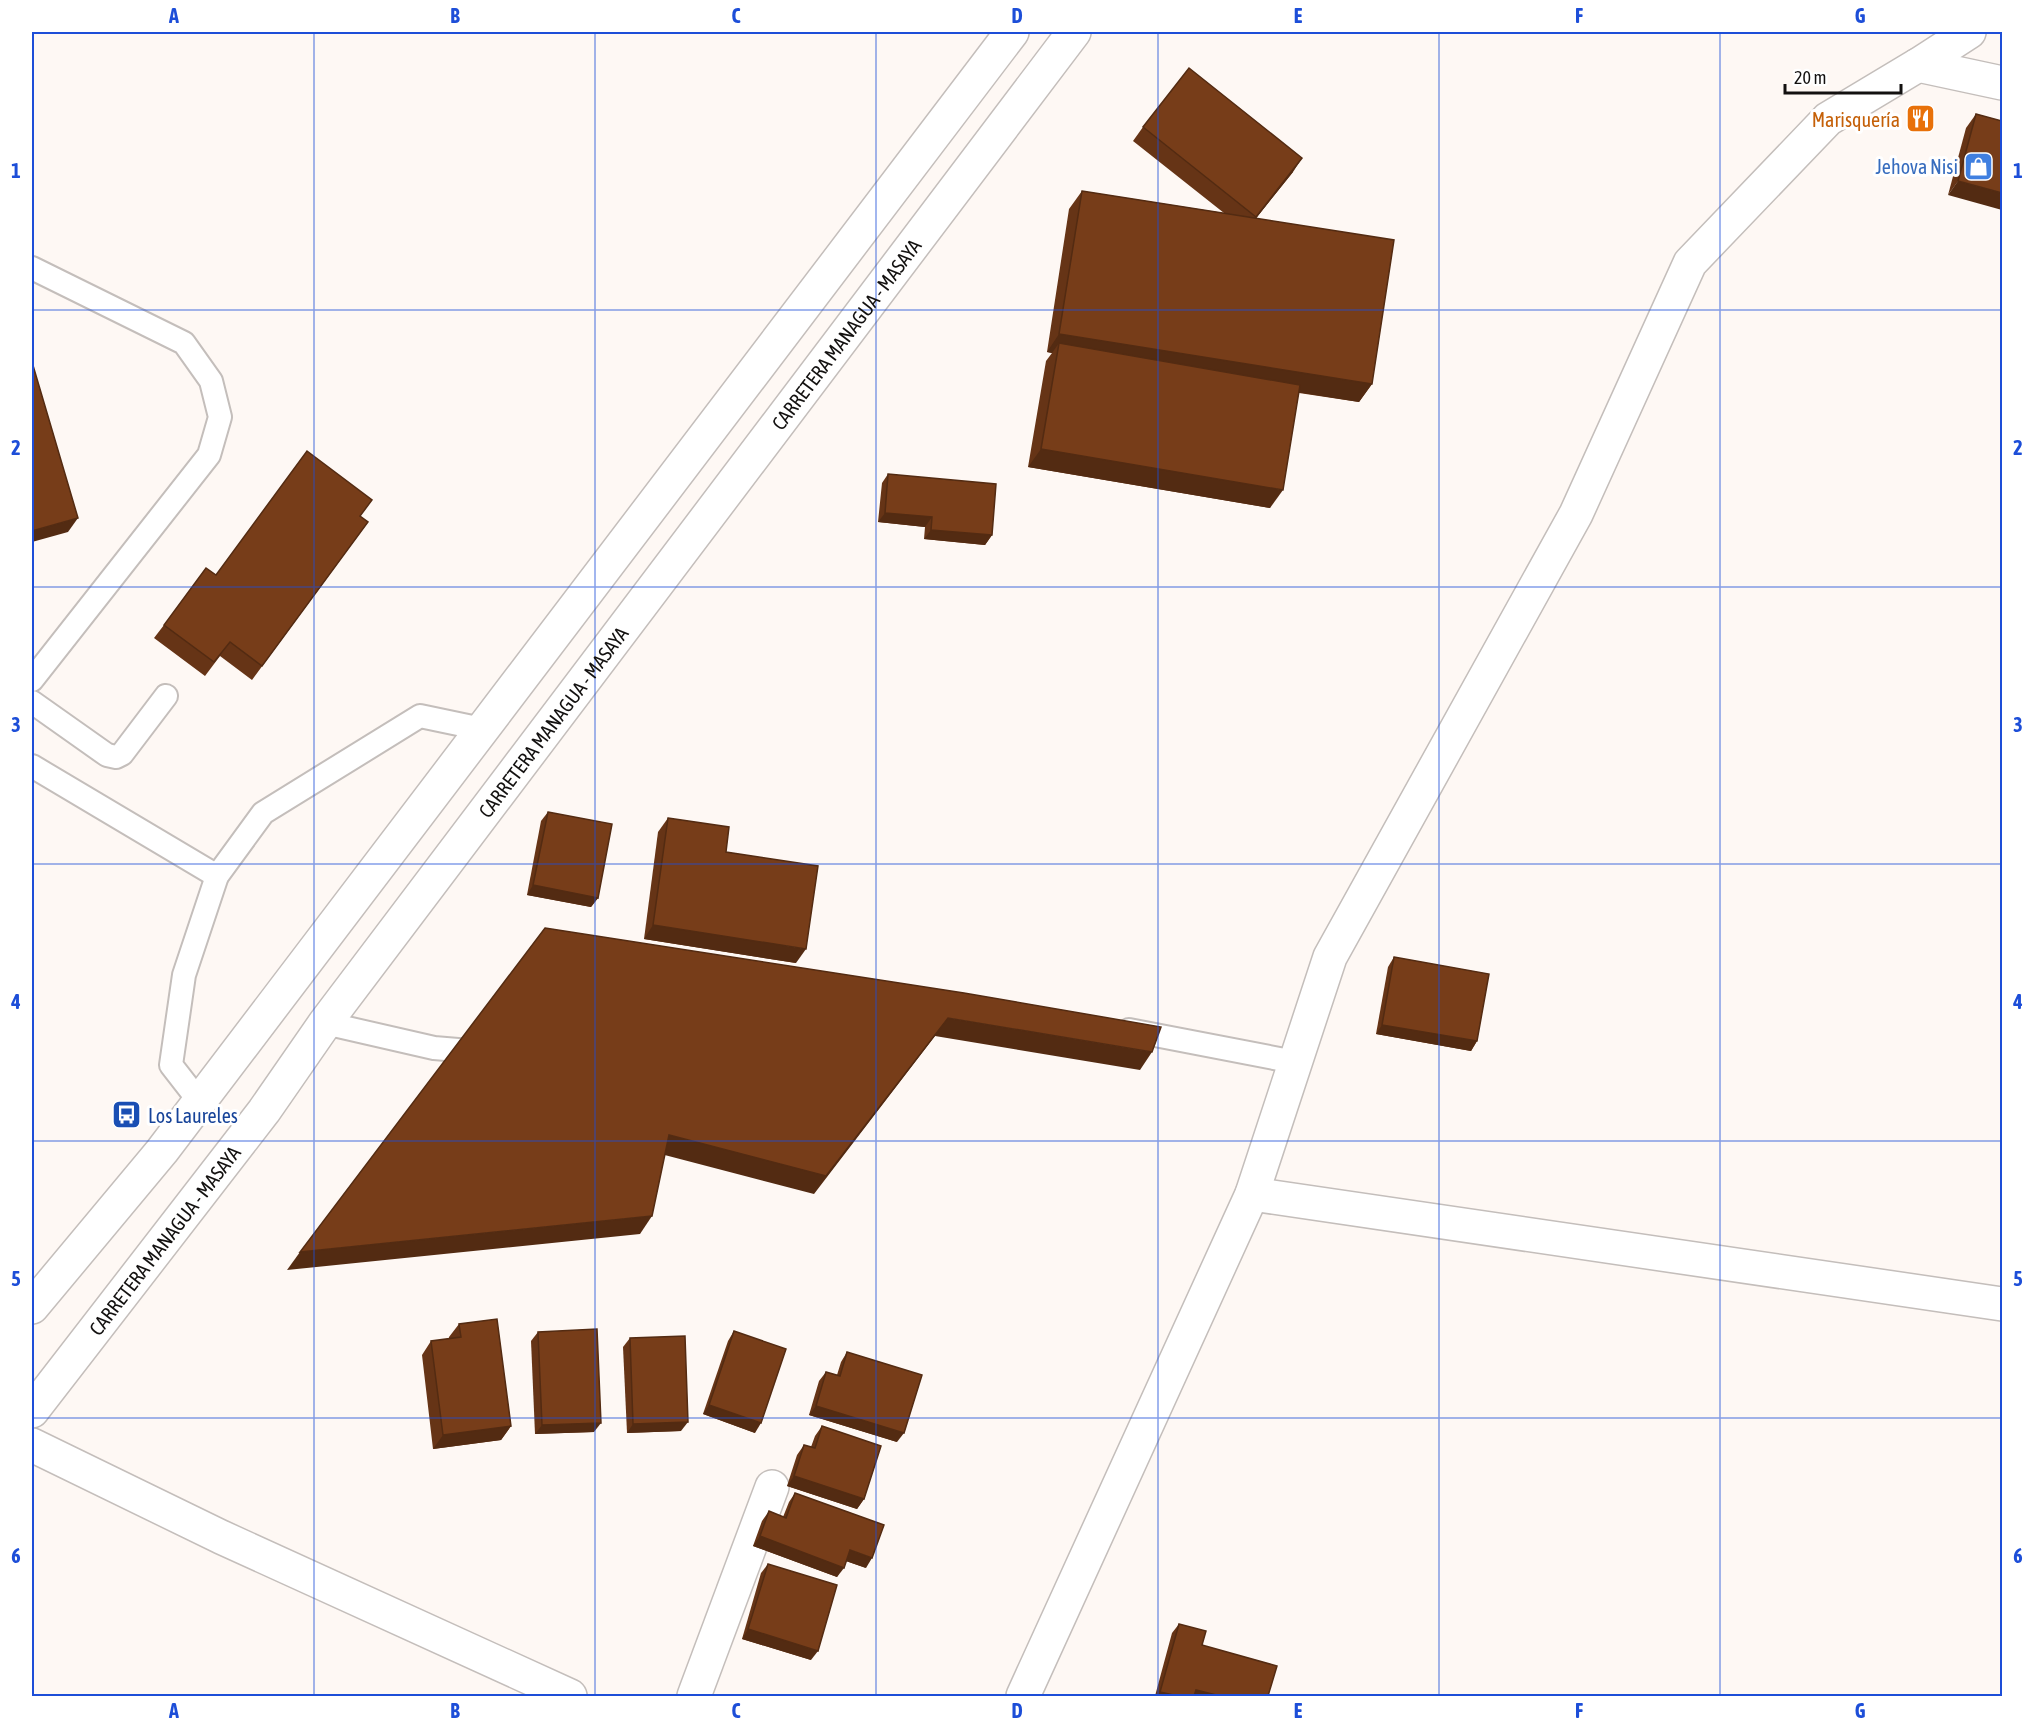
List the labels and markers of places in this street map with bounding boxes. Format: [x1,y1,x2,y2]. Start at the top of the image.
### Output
restaurant icon: Marisquería [1905,103,1937,135]
place label: Marisquería [1812,108,1900,131]
shop icon: Jehova Nisi [1963,150,1995,182]
place label: Jehova Nisi [1875,155,1958,178]
bus stop icon: Los Laureles [111,1099,143,1131]
place label: Los Laureles [148,1104,238,1127]

